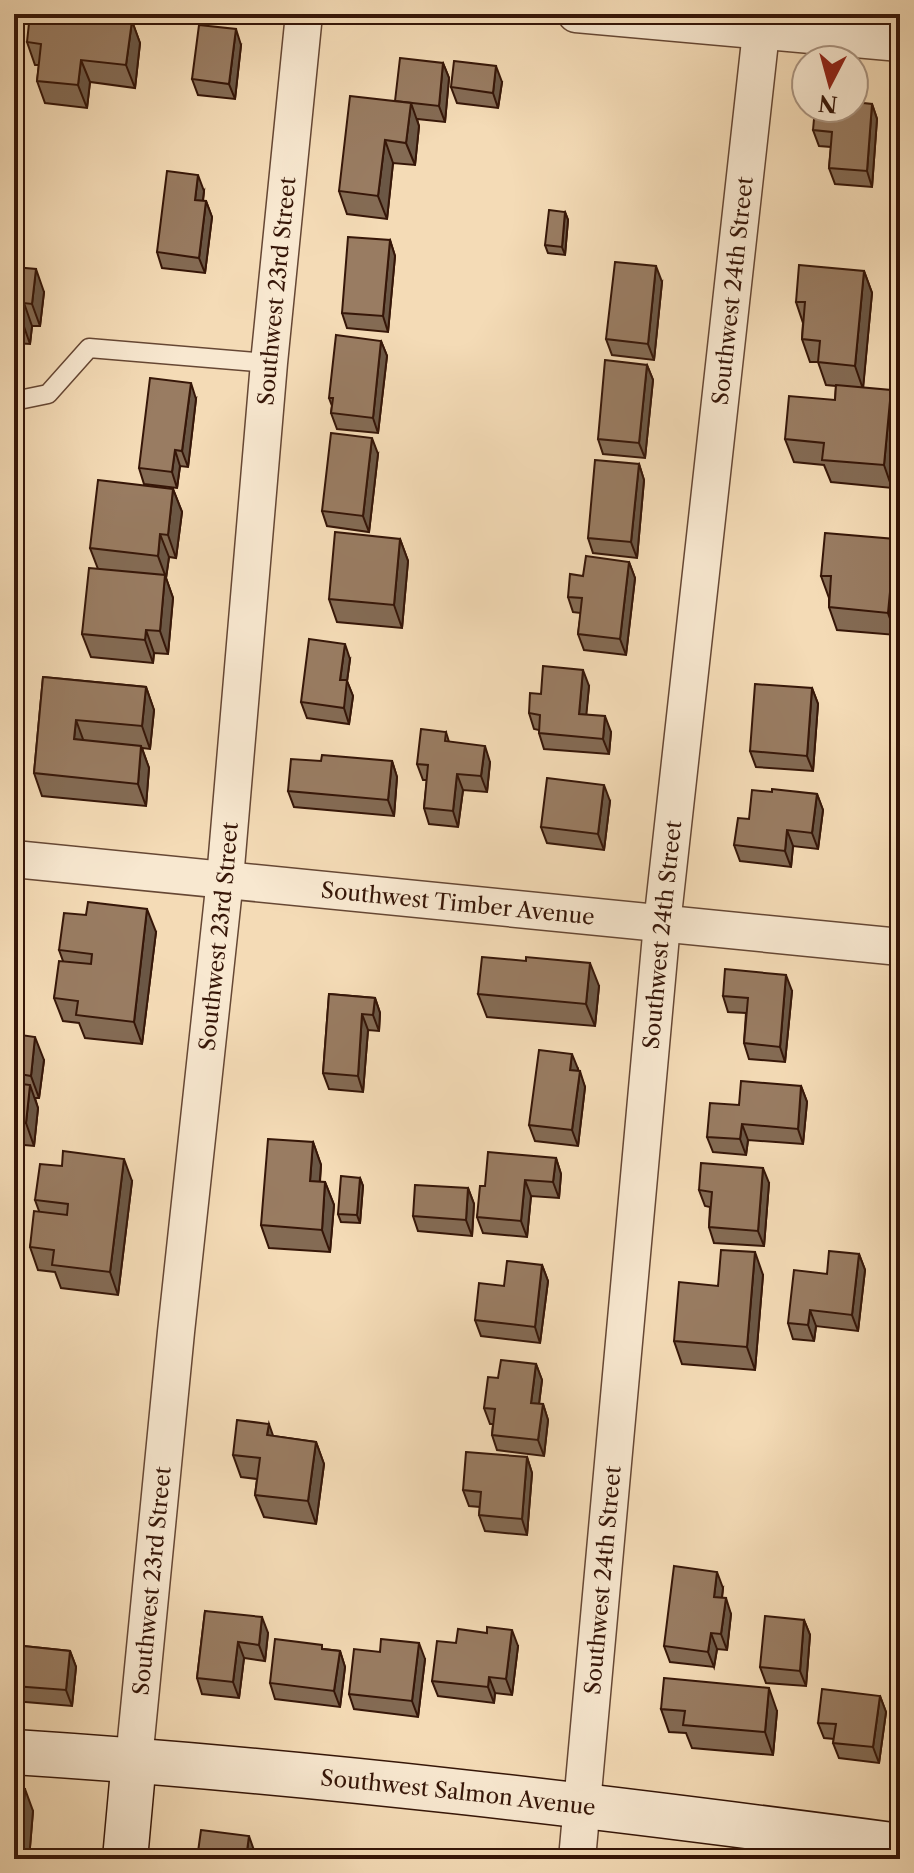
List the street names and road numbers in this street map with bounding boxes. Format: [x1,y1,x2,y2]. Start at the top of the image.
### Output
street label: Southwest 23rd Street [252,175,302,406]
street label: Southwest 24th Street [707,175,759,406]
street label: Southwest 24th Street [638,819,687,1050]
street label: Southwest 23rd Street [194,821,244,1052]
street label: Southwest Timber Avenue [320,877,596,931]
street label: Southwest 24th Street [579,1464,627,1696]
street label: Southwest 23rd Street [127,1465,177,1697]
street label: Southwest Salmon Avenue [319,1764,597,1821]

